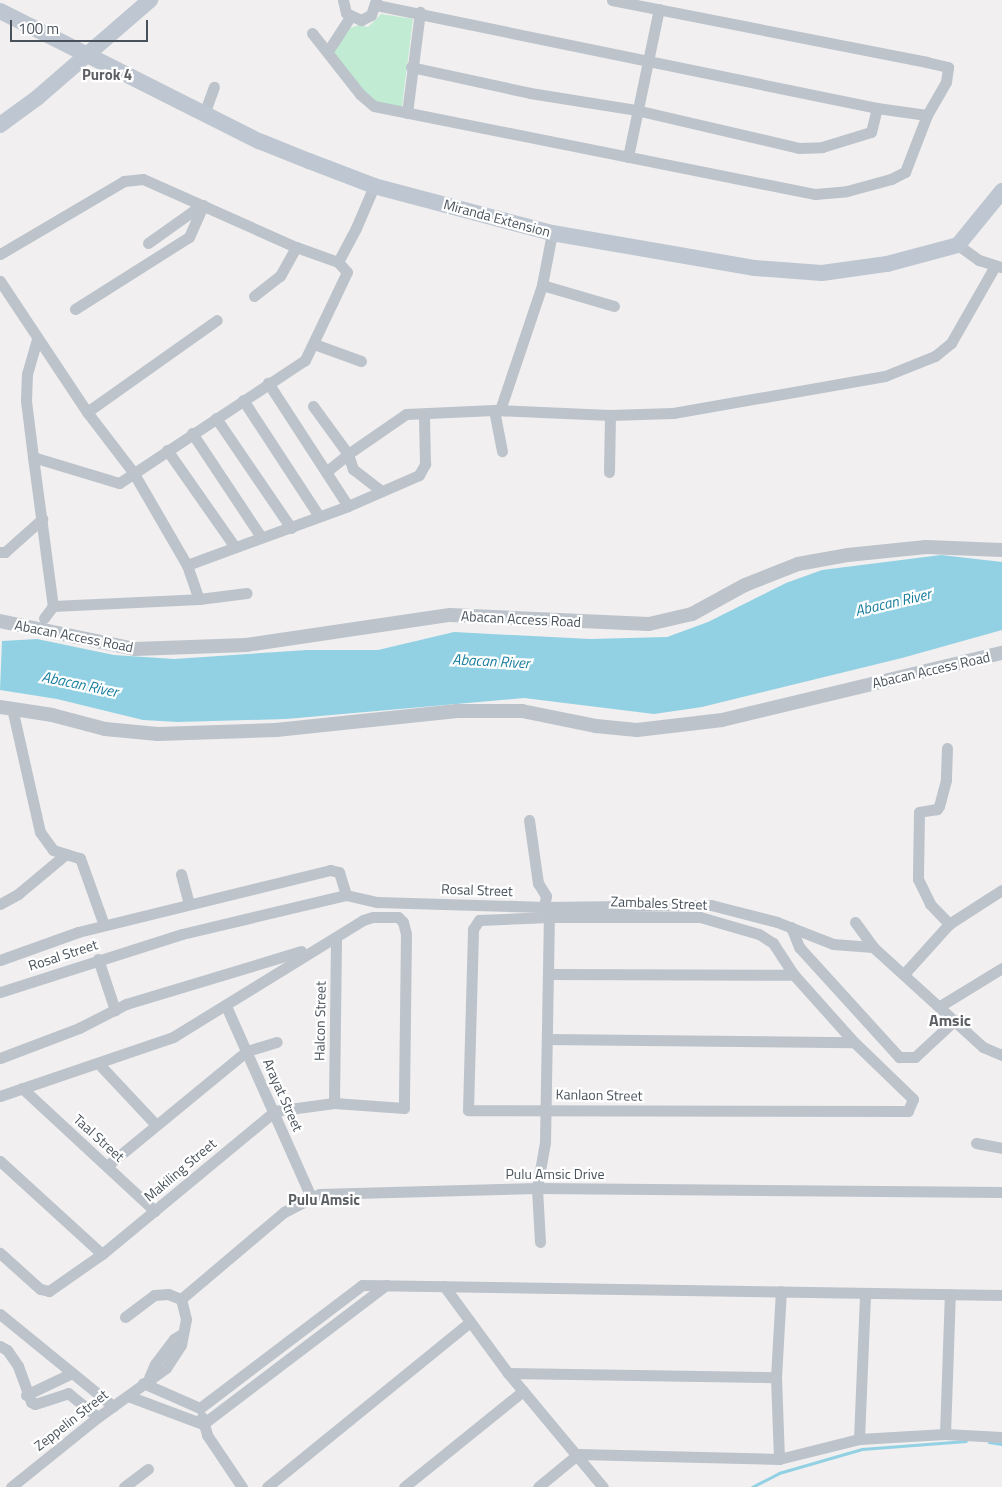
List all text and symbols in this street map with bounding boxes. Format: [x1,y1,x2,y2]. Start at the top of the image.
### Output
scale bar [12,10,150,42]
text: 100 m [18,17,59,40]
district label: Purok 4 [82,66,132,84]
street label: Miranda Extension [442,196,552,240]
water label: Abacan River [853,585,933,619]
street label: Abacan Access Road [461,607,581,631]
street label: Abacan Access Road [13,616,135,656]
street label: Abacan Access Road [871,648,991,692]
water label: Abacan River [452,650,530,672]
water label: Abacan River [40,667,120,701]
street label: Rosal Street [441,880,513,900]
street label: Zambales Street [610,893,708,913]
street label: Rosal Street [26,936,100,974]
street label: Halcon Street [311,981,329,1061]
district label: Amsic [929,1010,971,1030]
street label: Arayat Street [259,1056,307,1134]
street label: Kanlaon Street [555,1086,643,1104]
street label: Taal Street [70,1111,128,1165]
street label: Makiling Street [141,1135,219,1205]
street label: Pulu Amsic Drive [506,1166,604,1182]
district label: Pulu Amsic [288,1191,360,1209]
street label: Zeppelin Street [31,1386,111,1454]

